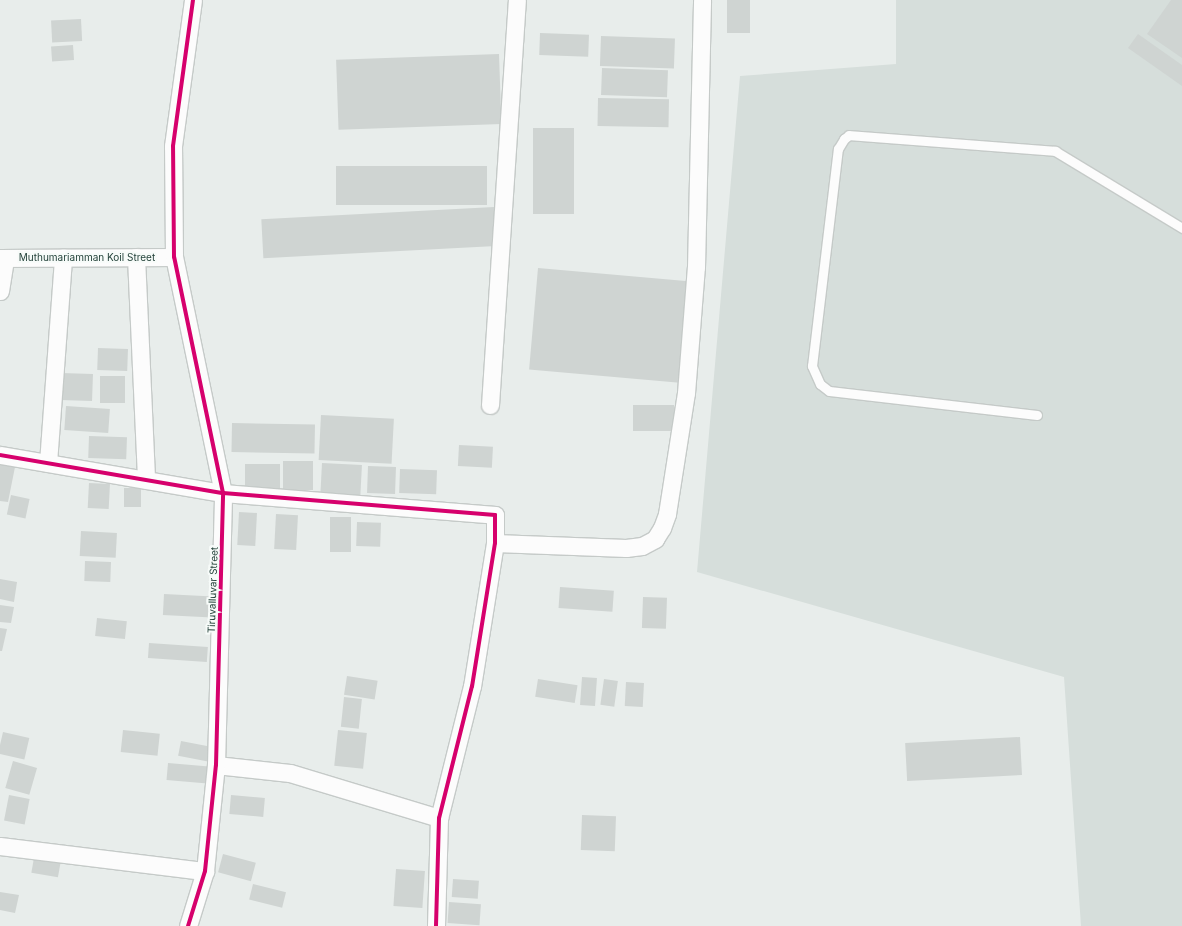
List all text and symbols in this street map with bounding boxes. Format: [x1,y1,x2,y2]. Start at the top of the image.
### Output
street label: Muthumariamman Koil Street [19,252,155,264]
street label: Tiruvalluvar Street [205,547,221,633]

